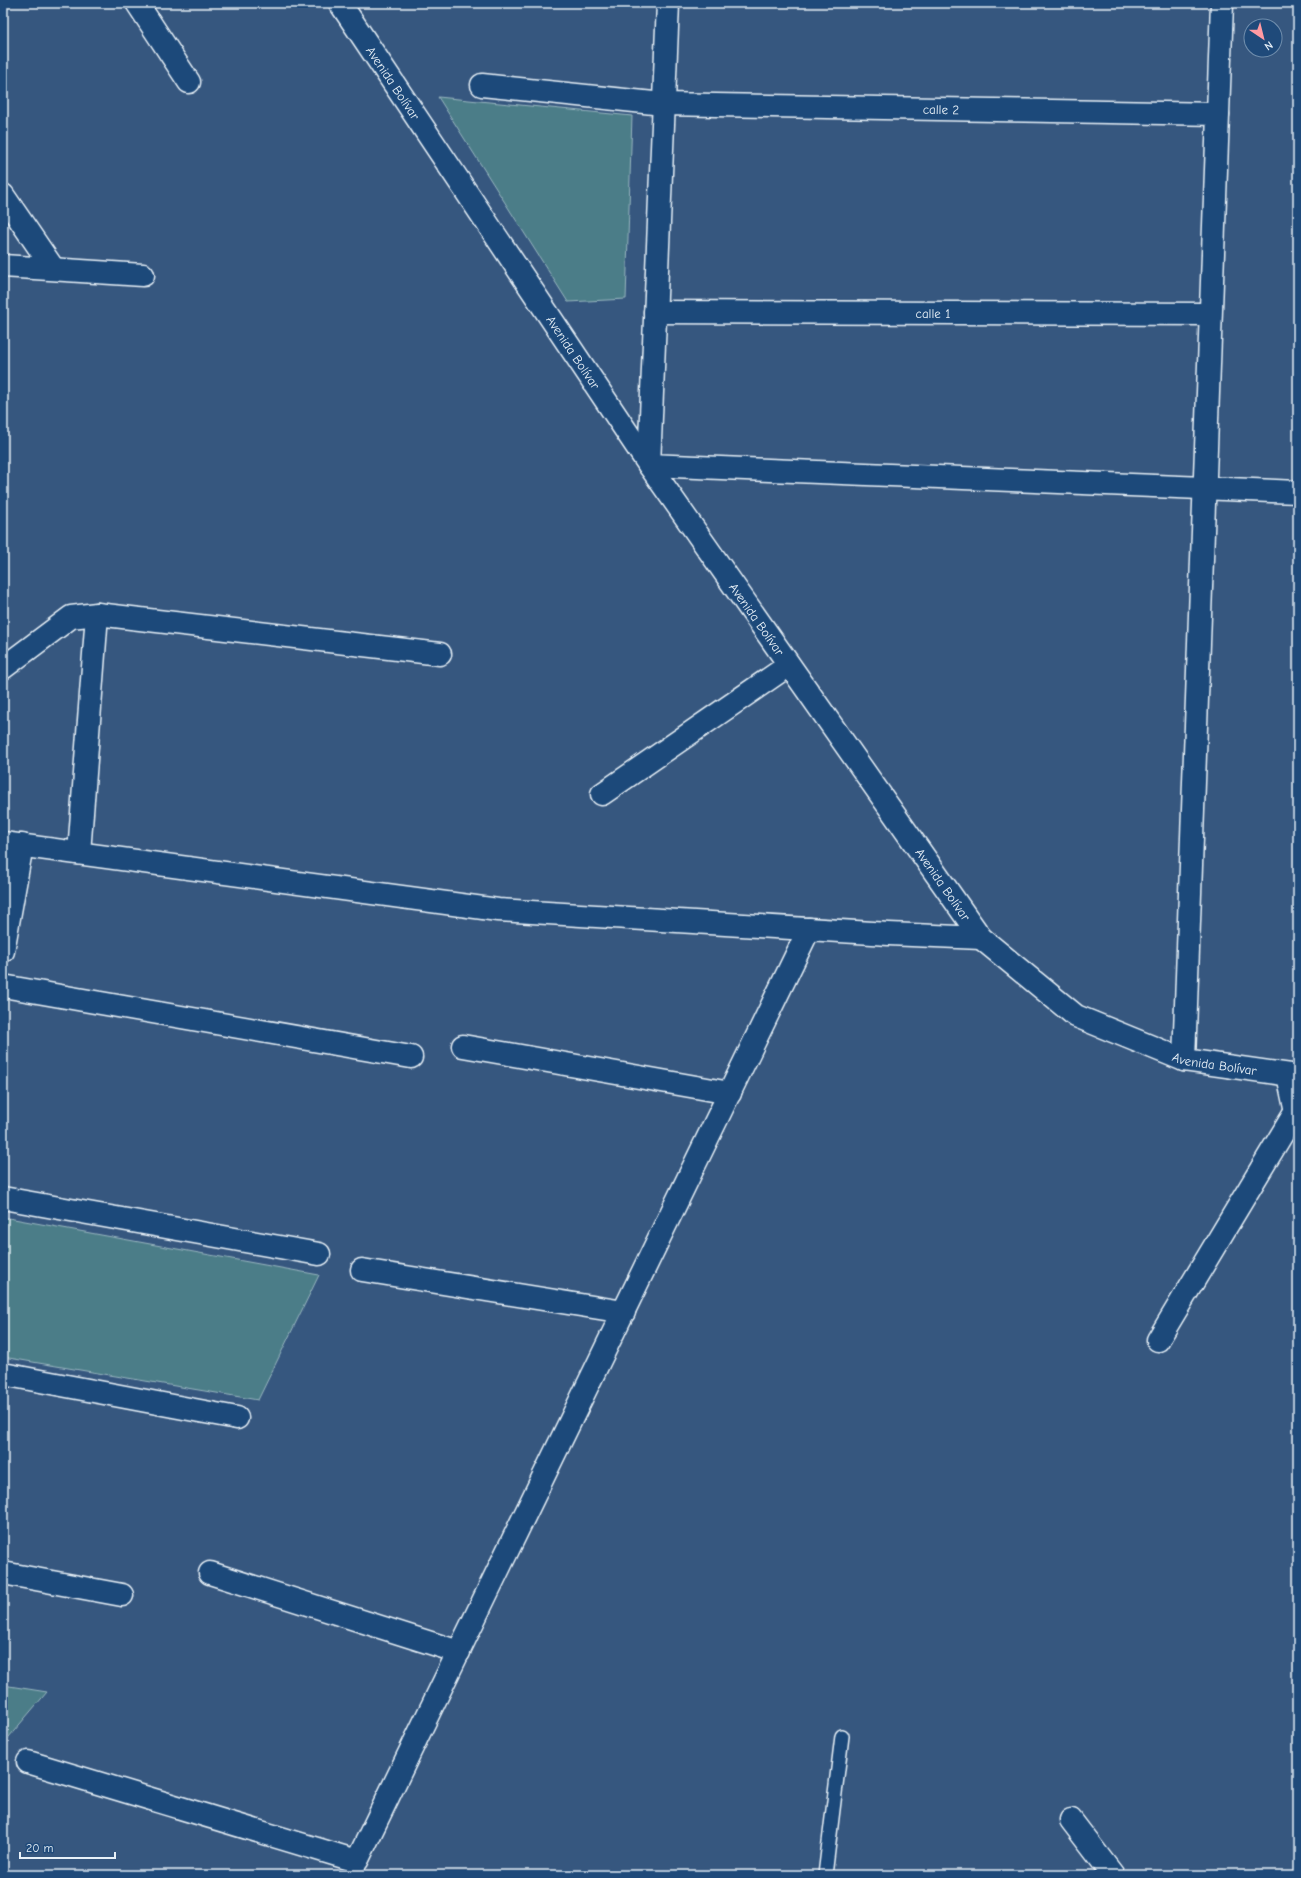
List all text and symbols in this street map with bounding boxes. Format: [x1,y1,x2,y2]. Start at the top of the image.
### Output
north arrow [1243,18,1283,58]
text: N [1262,38,1275,53]
street label: Avenida Bolívar [363,43,424,123]
street label: calle 2 [923,101,959,117]
street label: calle 1 [916,305,950,321]
street label: Avenida Bolívar [544,313,604,392]
street label: Avenida Bolívar [726,580,788,659]
street label: Avenida Bolívar [913,845,974,924]
street label: Avenida Bolívar [1170,1049,1259,1078]
scale bar [20,1834,115,1860]
text: 20 m [26,1841,54,1855]

